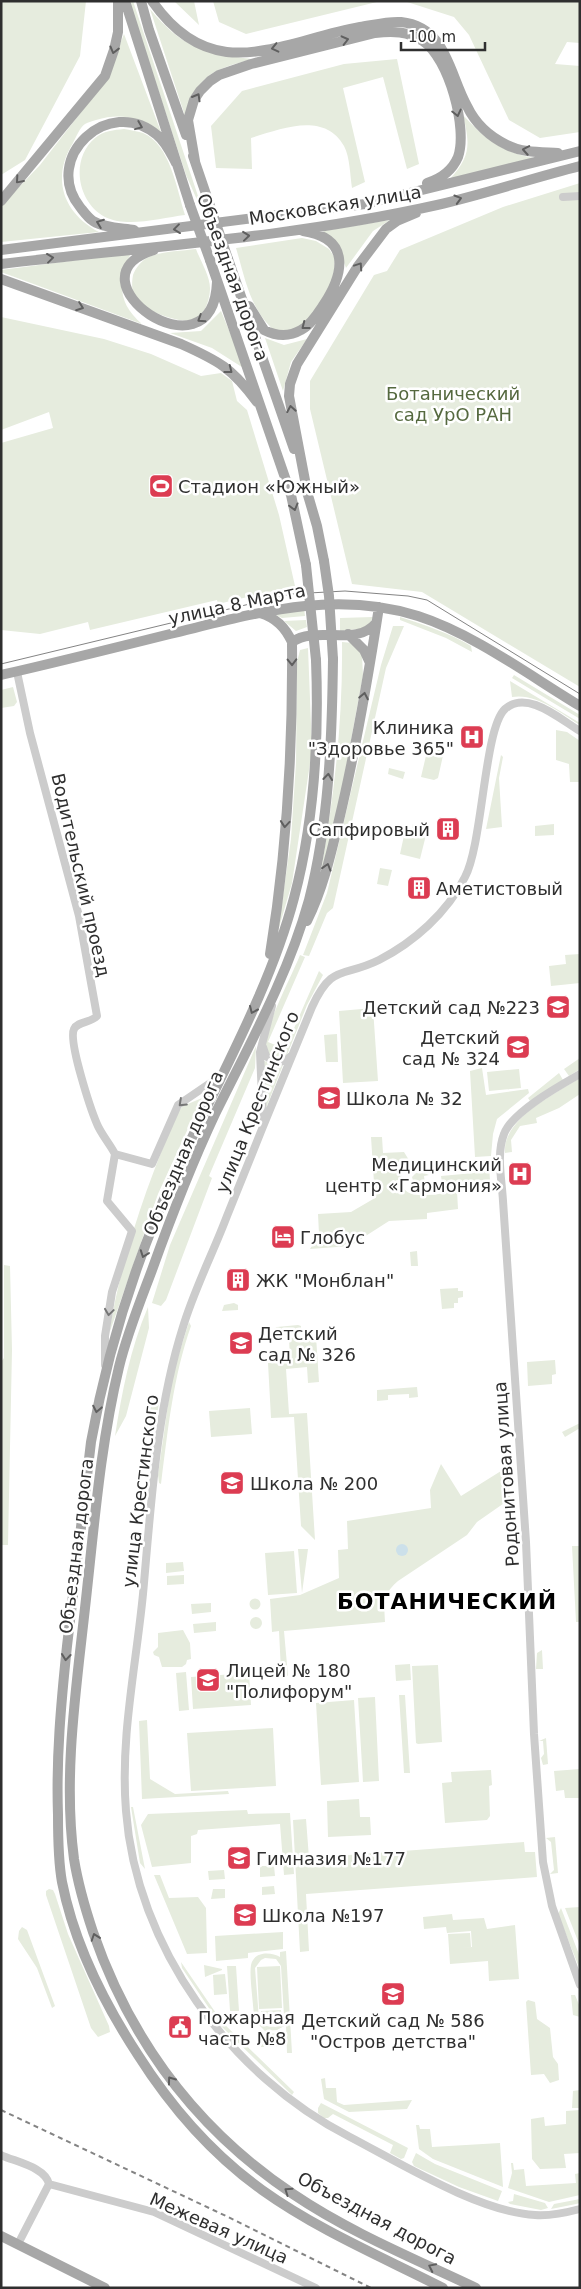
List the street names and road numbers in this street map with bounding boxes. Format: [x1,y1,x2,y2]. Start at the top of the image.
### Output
street label: Московская улица [247,181,423,229]
street label: Объездная дорога [193,190,273,364]
street label: улица 8 Марта [167,579,307,629]
street label: Водительский проезд [47,771,115,979]
street label: улица Крестинского [211,1008,303,1196]
street label: Объездная дорога [139,1068,227,1238]
street label: Родонитовая улица [489,1381,523,1567]
street label: улица Крестинского [118,1393,162,1589]
street label: Объездная дорога [55,1457,97,1635]
street label: Объездная дорога [294,2167,460,2269]
street label: Межевая улица [147,2188,291,2268]

